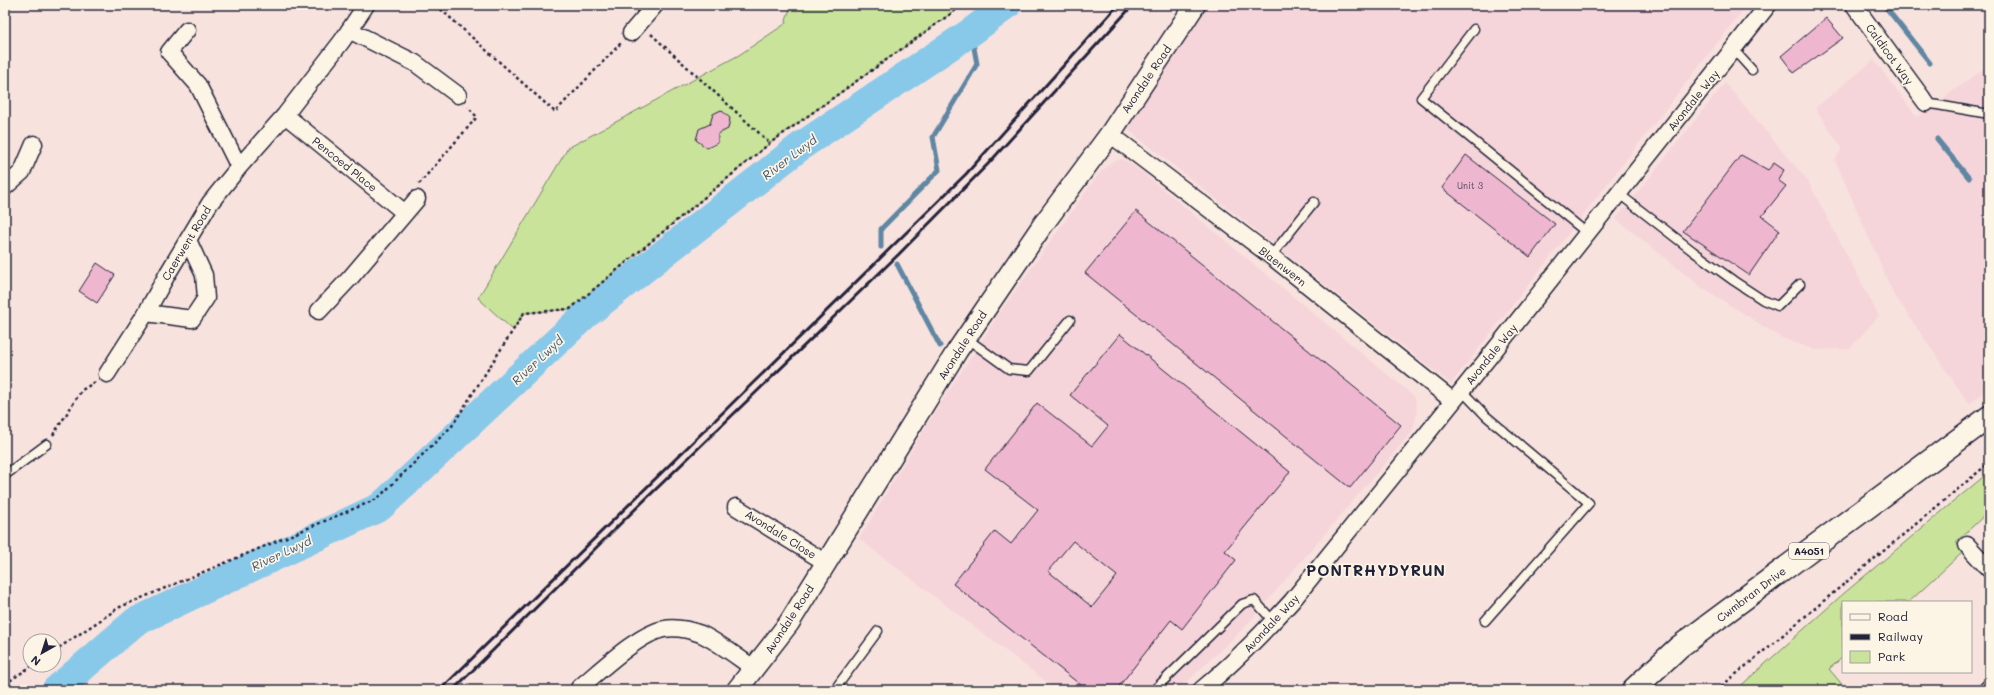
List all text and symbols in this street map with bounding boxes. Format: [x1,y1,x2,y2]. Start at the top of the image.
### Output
street label: Caldicot Way [1863,21,1917,87]
street label: Avondale Road [1118,42,1174,116]
street label: Avondale Way [1664,66,1722,134]
water label: River Lwyd [758,130,821,183]
street label: Pencoed Place [309,133,381,195]
house number: Unit 3 [1457,180,1483,191]
street label: Caerwent Road [158,203,214,283]
street label: Blaenwern [1256,243,1310,289]
street label: Avondale Road [934,308,990,382]
street label: Avondale Way [1462,320,1520,388]
water label: River Lwyd [508,331,567,388]
street label: Avondale Close [743,506,820,562]
water label: River Lwyd [248,532,315,574]
road number: A4051 [1789,543,1829,559]
district label: PONTRHYDYRUN [1306,560,1446,580]
street label: Cwmbran Drive [1713,563,1789,625]
street label: Avondale Road [761,582,817,656]
street label: Avondale Way [1240,591,1302,655]
legend [1842,601,1972,673]
text: Road [1878,608,1908,624]
text: Railway [1878,628,1923,644]
north arrow [22,633,62,673]
text: Park [1878,648,1905,664]
text: N [27,653,43,670]

